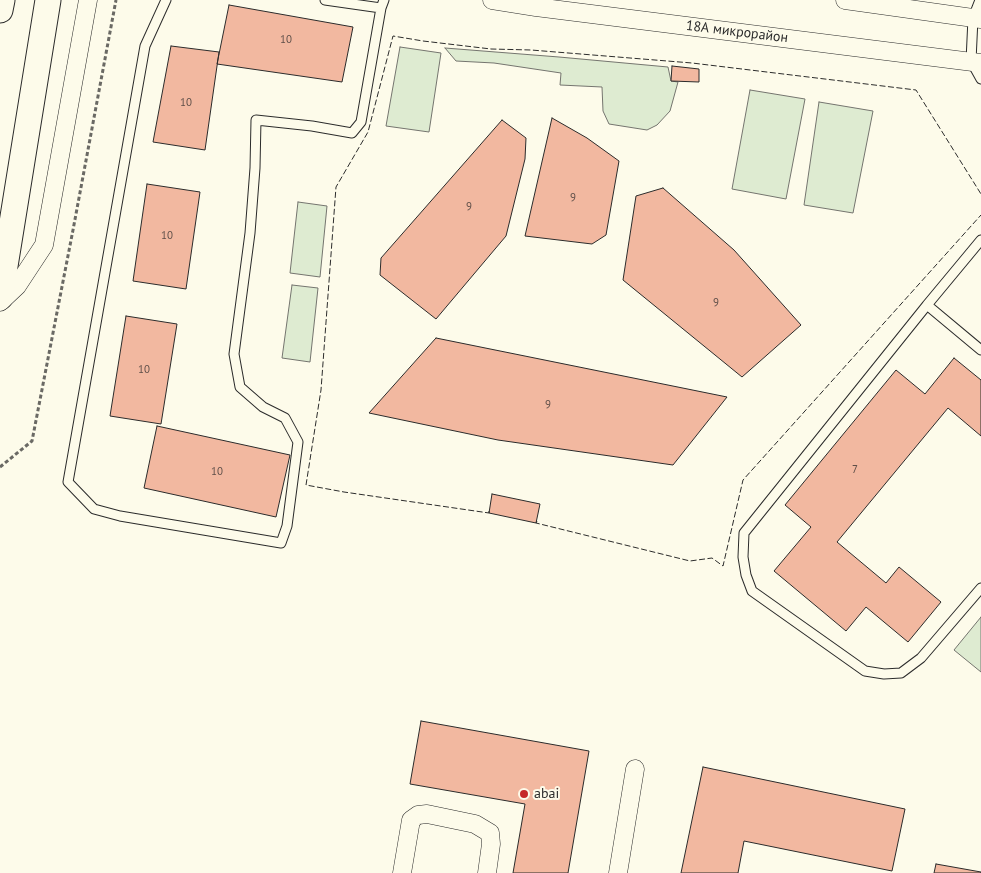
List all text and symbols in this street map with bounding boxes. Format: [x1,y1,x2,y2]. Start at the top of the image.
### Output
street label: 18А микрорайон [685,17,789,47]
house number: 10 [280,33,292,47]
house number: 10 [180,96,192,110]
house number: 9 [570,191,576,205]
house number: 9 [466,200,472,214]
house number: 10 [161,229,173,243]
house number: 9 [713,296,719,310]
house number: 10 [138,363,150,377]
house number: 9 [545,398,551,412]
house number: 7 [852,463,858,477]
house number: 10 [211,465,223,479]
place label: abai [534,786,559,802]
marker: abai [518,788,530,800]

